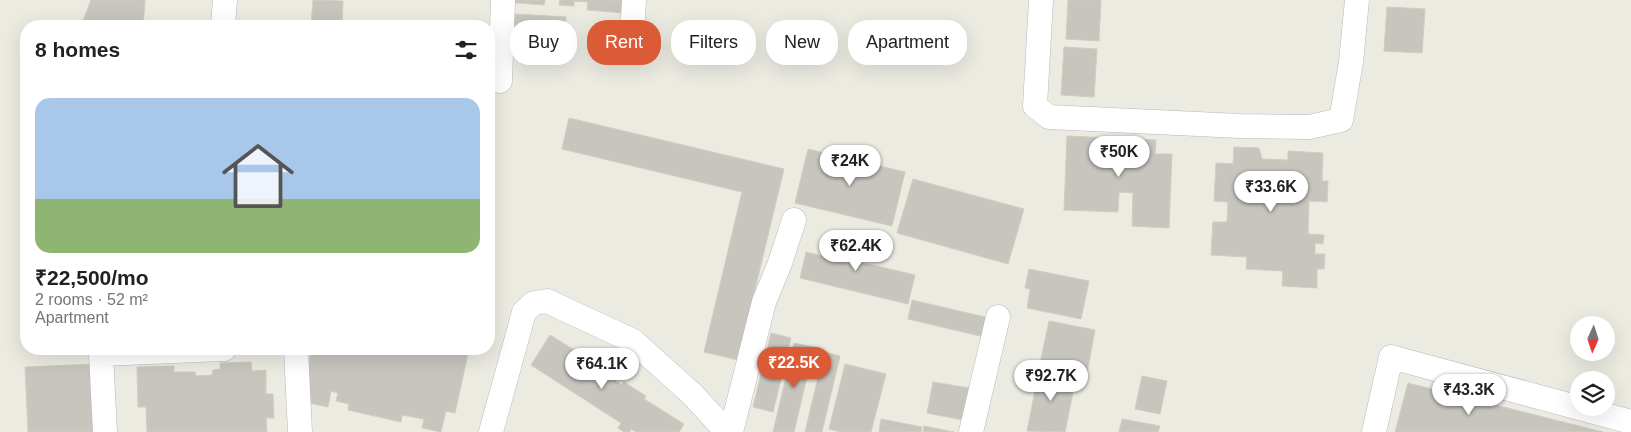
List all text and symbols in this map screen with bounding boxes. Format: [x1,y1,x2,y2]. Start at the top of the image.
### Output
chip: Buy [510,20,577,65]
chip: Rent [587,20,661,65]
chip: Filters [671,20,756,65]
chip: New [766,20,838,65]
chip: Apartment [848,20,967,65]
icon: filters [452,36,480,64]
text: 8 homes [35,38,120,61]
icon: home [213,131,303,221]
pin: ₹50K [1089,136,1149,178]
text: ₹50K [1100,143,1138,160]
pin: ₹24K [820,144,880,187]
text: ₹24K [831,152,869,169]
pin: ₹33.6K [1230,170,1312,213]
text: ₹33.6K [1245,178,1297,195]
pin: ₹62.4K [815,230,897,272]
text: ₹62.4K [830,237,882,254]
text: ₹22,500/mo [35,266,149,289]
text: 2 rooms · 52 m² [35,291,148,308]
text: Apartment [35,309,109,326]
north arrow [1570,316,1615,361]
map controls [1570,316,1615,416]
pin: ₹22.5K [753,346,835,389]
pin: ₹64.1K [561,348,643,390]
text: ₹22.5K [768,354,820,371]
text: ₹64.1K [576,355,628,372]
pin: ₹92.7K [1010,360,1092,402]
text: ₹92.7K [1025,367,1077,384]
button: layers [1570,371,1615,416]
pin: ₹43.3K [1428,374,1510,416]
text: ₹43.3K [1443,381,1495,398]

